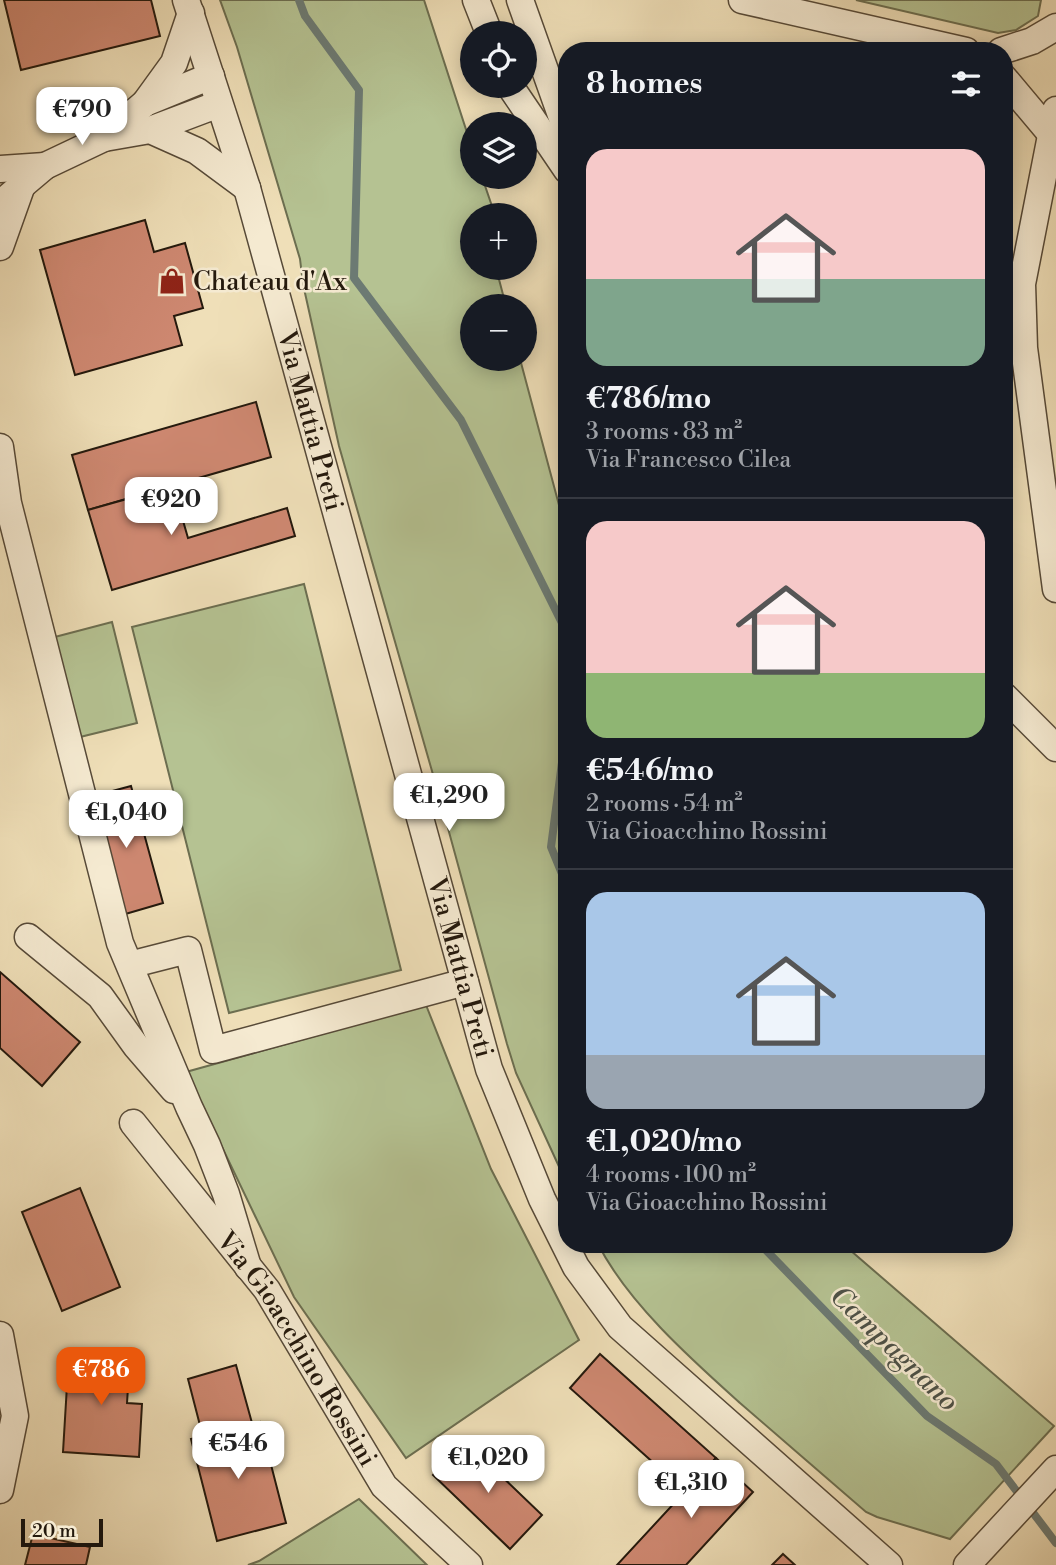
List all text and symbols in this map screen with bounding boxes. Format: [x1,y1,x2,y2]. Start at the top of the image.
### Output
map controls [460,21,537,371]
button: locate [460,21,537,98]
text: 8 homes [586,65,702,103]
icon: filters [947,65,985,103]
pin: €790 [41,88,123,147]
text: €790 [52,96,112,124]
button: layers [460,112,537,189]
icon: home [723,195,849,321]
button: + [460,203,537,280]
shop icon: Chateau d'Ax [157,266,187,296]
place label: Chateau d'Ax [193,266,347,298]
button: − [460,294,537,371]
street label: Via Mattia Preti [270,326,350,515]
text: €786/mo [586,380,711,418]
text: 3 rooms · 83 m² [586,418,742,446]
text: Via Francesco Cilea [586,446,791,474]
pin: €920 [130,477,212,537]
text: €920 [141,486,201,514]
icon: home [723,567,849,693]
text: €546/mo [586,752,714,790]
pin: €1,290 [392,774,506,833]
text: €1,290 [410,782,488,810]
pin: €1,040 [69,790,183,850]
text: 2 rooms · 54 m² [586,790,743,818]
text: €1,040 [85,799,167,827]
text: Via Gioacchino Rossini [586,818,828,846]
street label: Via Mattia Preti [420,873,500,1062]
icon: home [723,938,849,1064]
text: €1,020/mo [586,1123,742,1161]
text: 4 rooms · 100 m² [586,1161,756,1189]
text: Via Gioacchino Rossini [586,1189,828,1217]
street label: Via Gioacchino Rossini [209,1225,384,1473]
water label: Campagnano [822,1279,966,1419]
pin: €786 [60,1348,142,1407]
text: €786 [72,1356,130,1384]
pin: €546 [197,1422,279,1481]
text: €546 [208,1430,268,1458]
pin: €1,020 [431,1436,545,1495]
text: €1,020 [448,1444,528,1472]
pin: €1,310 [634,1460,748,1520]
text: €1,310 [654,1469,728,1497]
scale bar [21,1516,103,1548]
text: 20 m [32,1519,76,1543]

